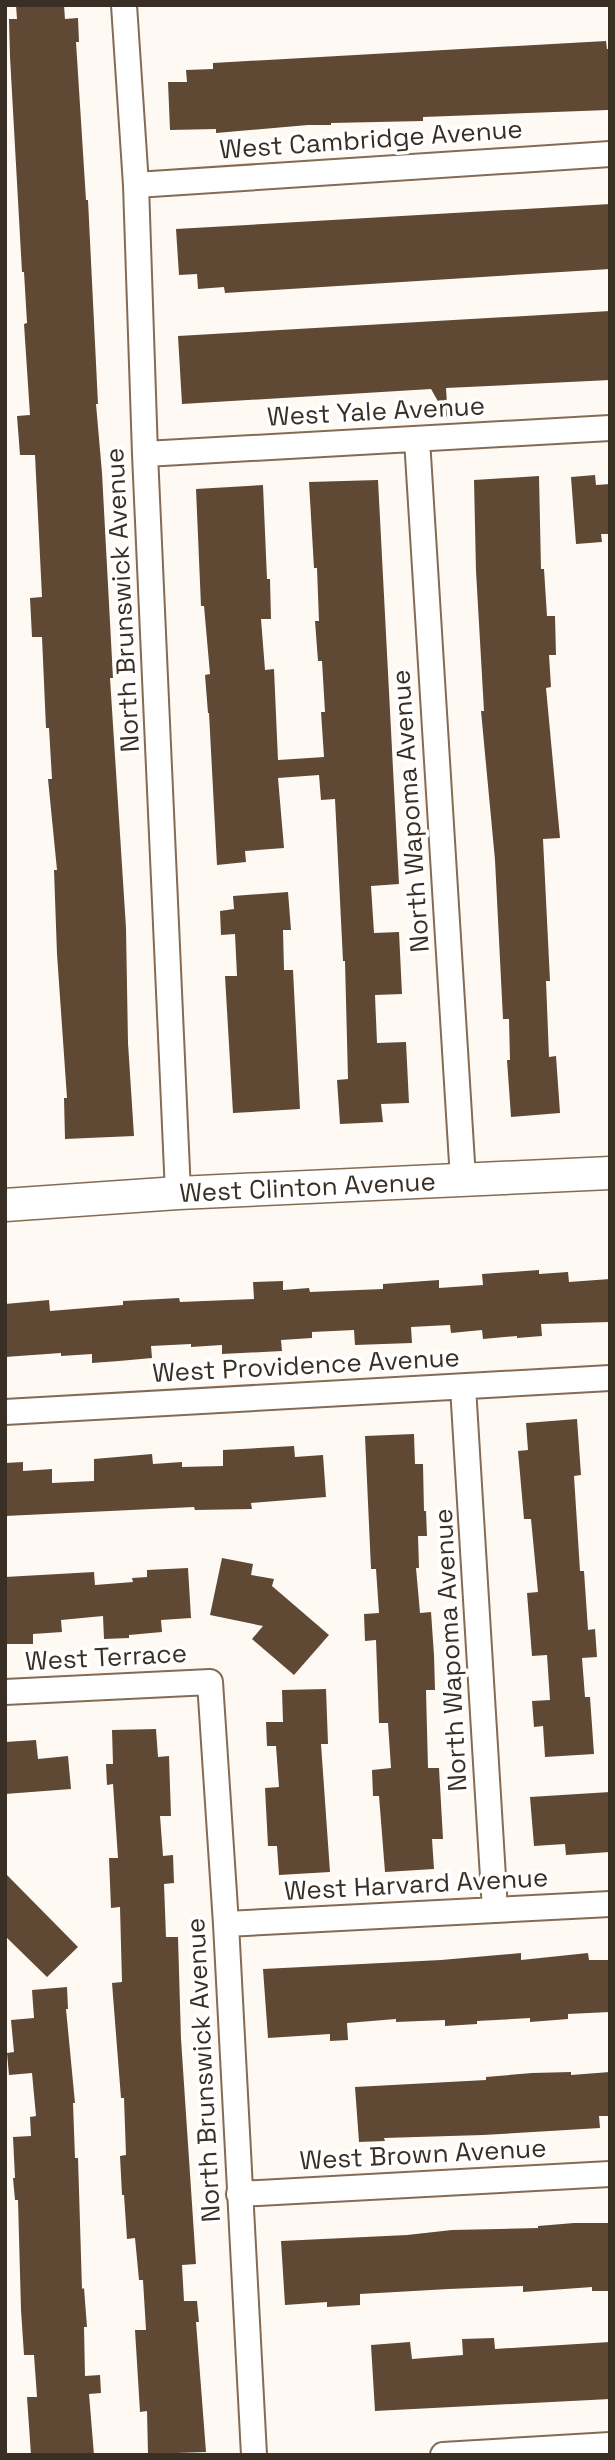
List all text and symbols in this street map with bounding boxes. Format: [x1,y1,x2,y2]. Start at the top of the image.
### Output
street label: West Cambridge Avenue [218,111,524,167]
street label: West Yale Avenue [266,388,486,434]
street label: North Brunswick Avenue [97,447,147,753]
street label: North Wapoma Avenue [383,669,437,953]
street label: West Clinton Avenue [178,1164,436,1210]
street label: West Providence Avenue [151,1340,461,1390]
street label: North Wapoma Avenue [426,1508,474,1792]
street label: West Terrace [24,1636,188,1678]
street label: West Harvard Avenue [283,1860,549,1908]
street label: North Brunswick Avenue [178,1917,228,2223]
street label: West Brown Avenue [299,2131,547,2177]

